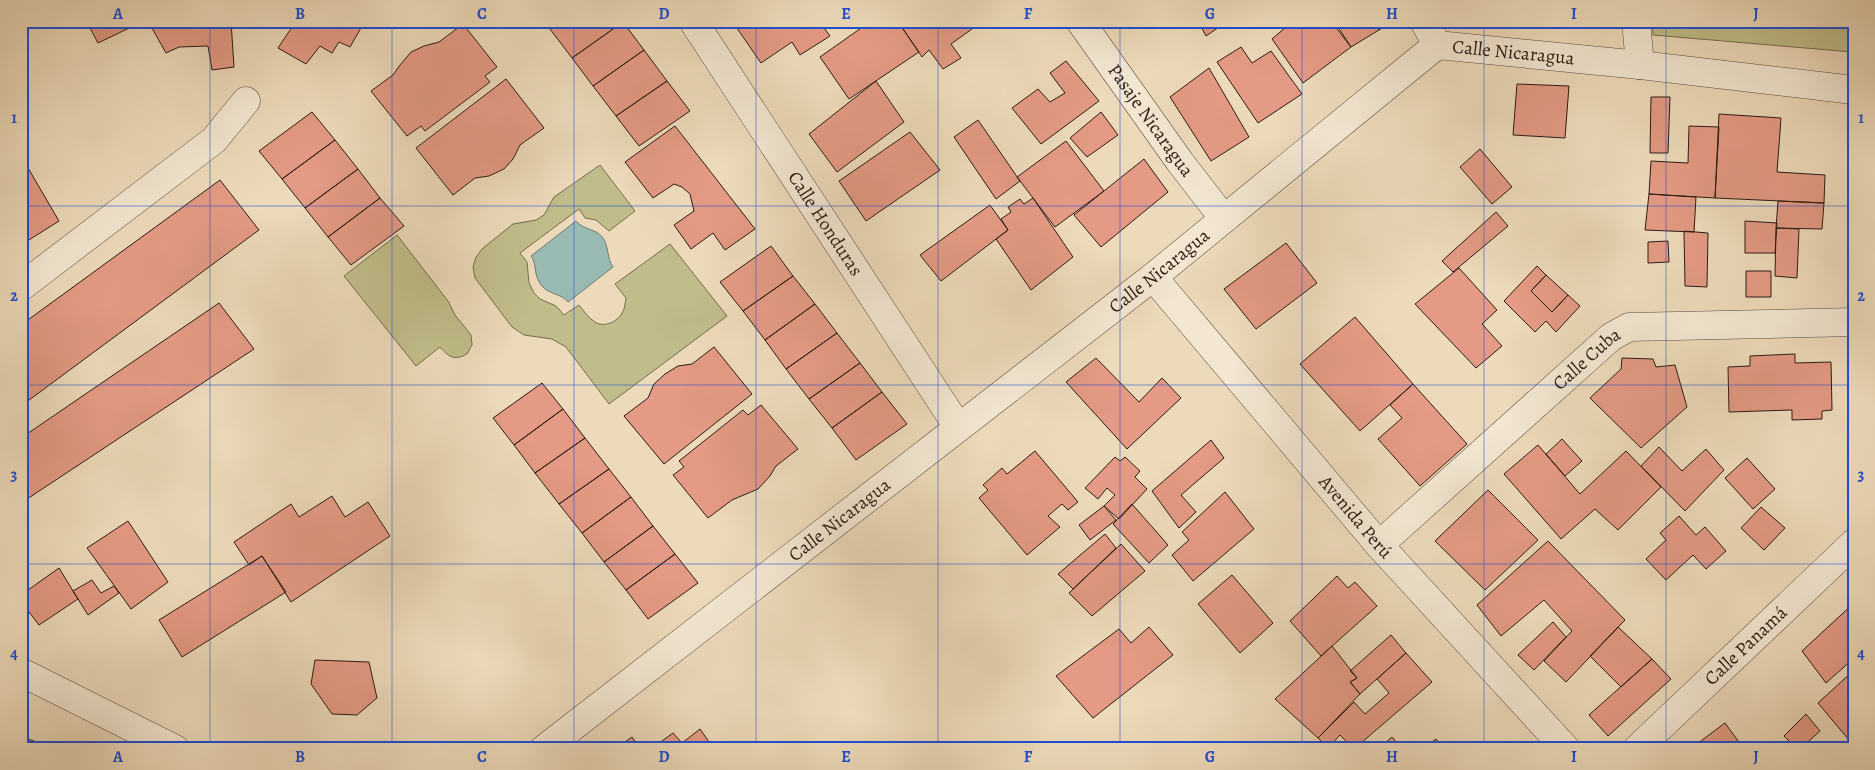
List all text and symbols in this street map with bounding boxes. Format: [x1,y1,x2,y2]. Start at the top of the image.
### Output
text: A [112,3,124,25]
text: B [295,3,305,25]
text: C [477,3,487,25]
text: D [658,3,670,25]
text: E [841,3,851,25]
text: F [1024,3,1033,25]
text: G [1205,3,1215,25]
text: H [1386,3,1398,25]
text: I [1571,3,1577,25]
text: J [1753,3,1759,25]
street label: Calle Nicaragua [1451,34,1576,71]
street label: Pasaje Nicaragua [1102,59,1200,182]
text: 1 [11,107,17,129]
text: 1 [1858,107,1864,129]
street label: Calle Honduras [782,166,869,281]
street label: Calle Nicaragua [1103,223,1215,320]
text: 2 [10,285,18,307]
text: 2 [1857,285,1865,307]
street label: Calle Cuba [1547,321,1625,396]
text: 3 [11,464,18,486]
text: 3 [1858,464,1865,486]
street label: Avenida Perú [1312,469,1399,565]
street label: Calle Nicaragua [783,472,896,568]
street label: Calle Panamá [1699,600,1793,691]
text: 4 [10,643,18,665]
text: 4 [1857,643,1865,665]
text: A [112,746,124,768]
text: B [295,746,305,768]
text: C [477,746,487,768]
text: D [658,746,670,768]
text: E [841,746,851,768]
text: F [1024,746,1033,768]
text: G [1205,746,1215,768]
text: H [1386,746,1398,768]
text: I [1571,746,1577,768]
text: J [1753,746,1759,768]

